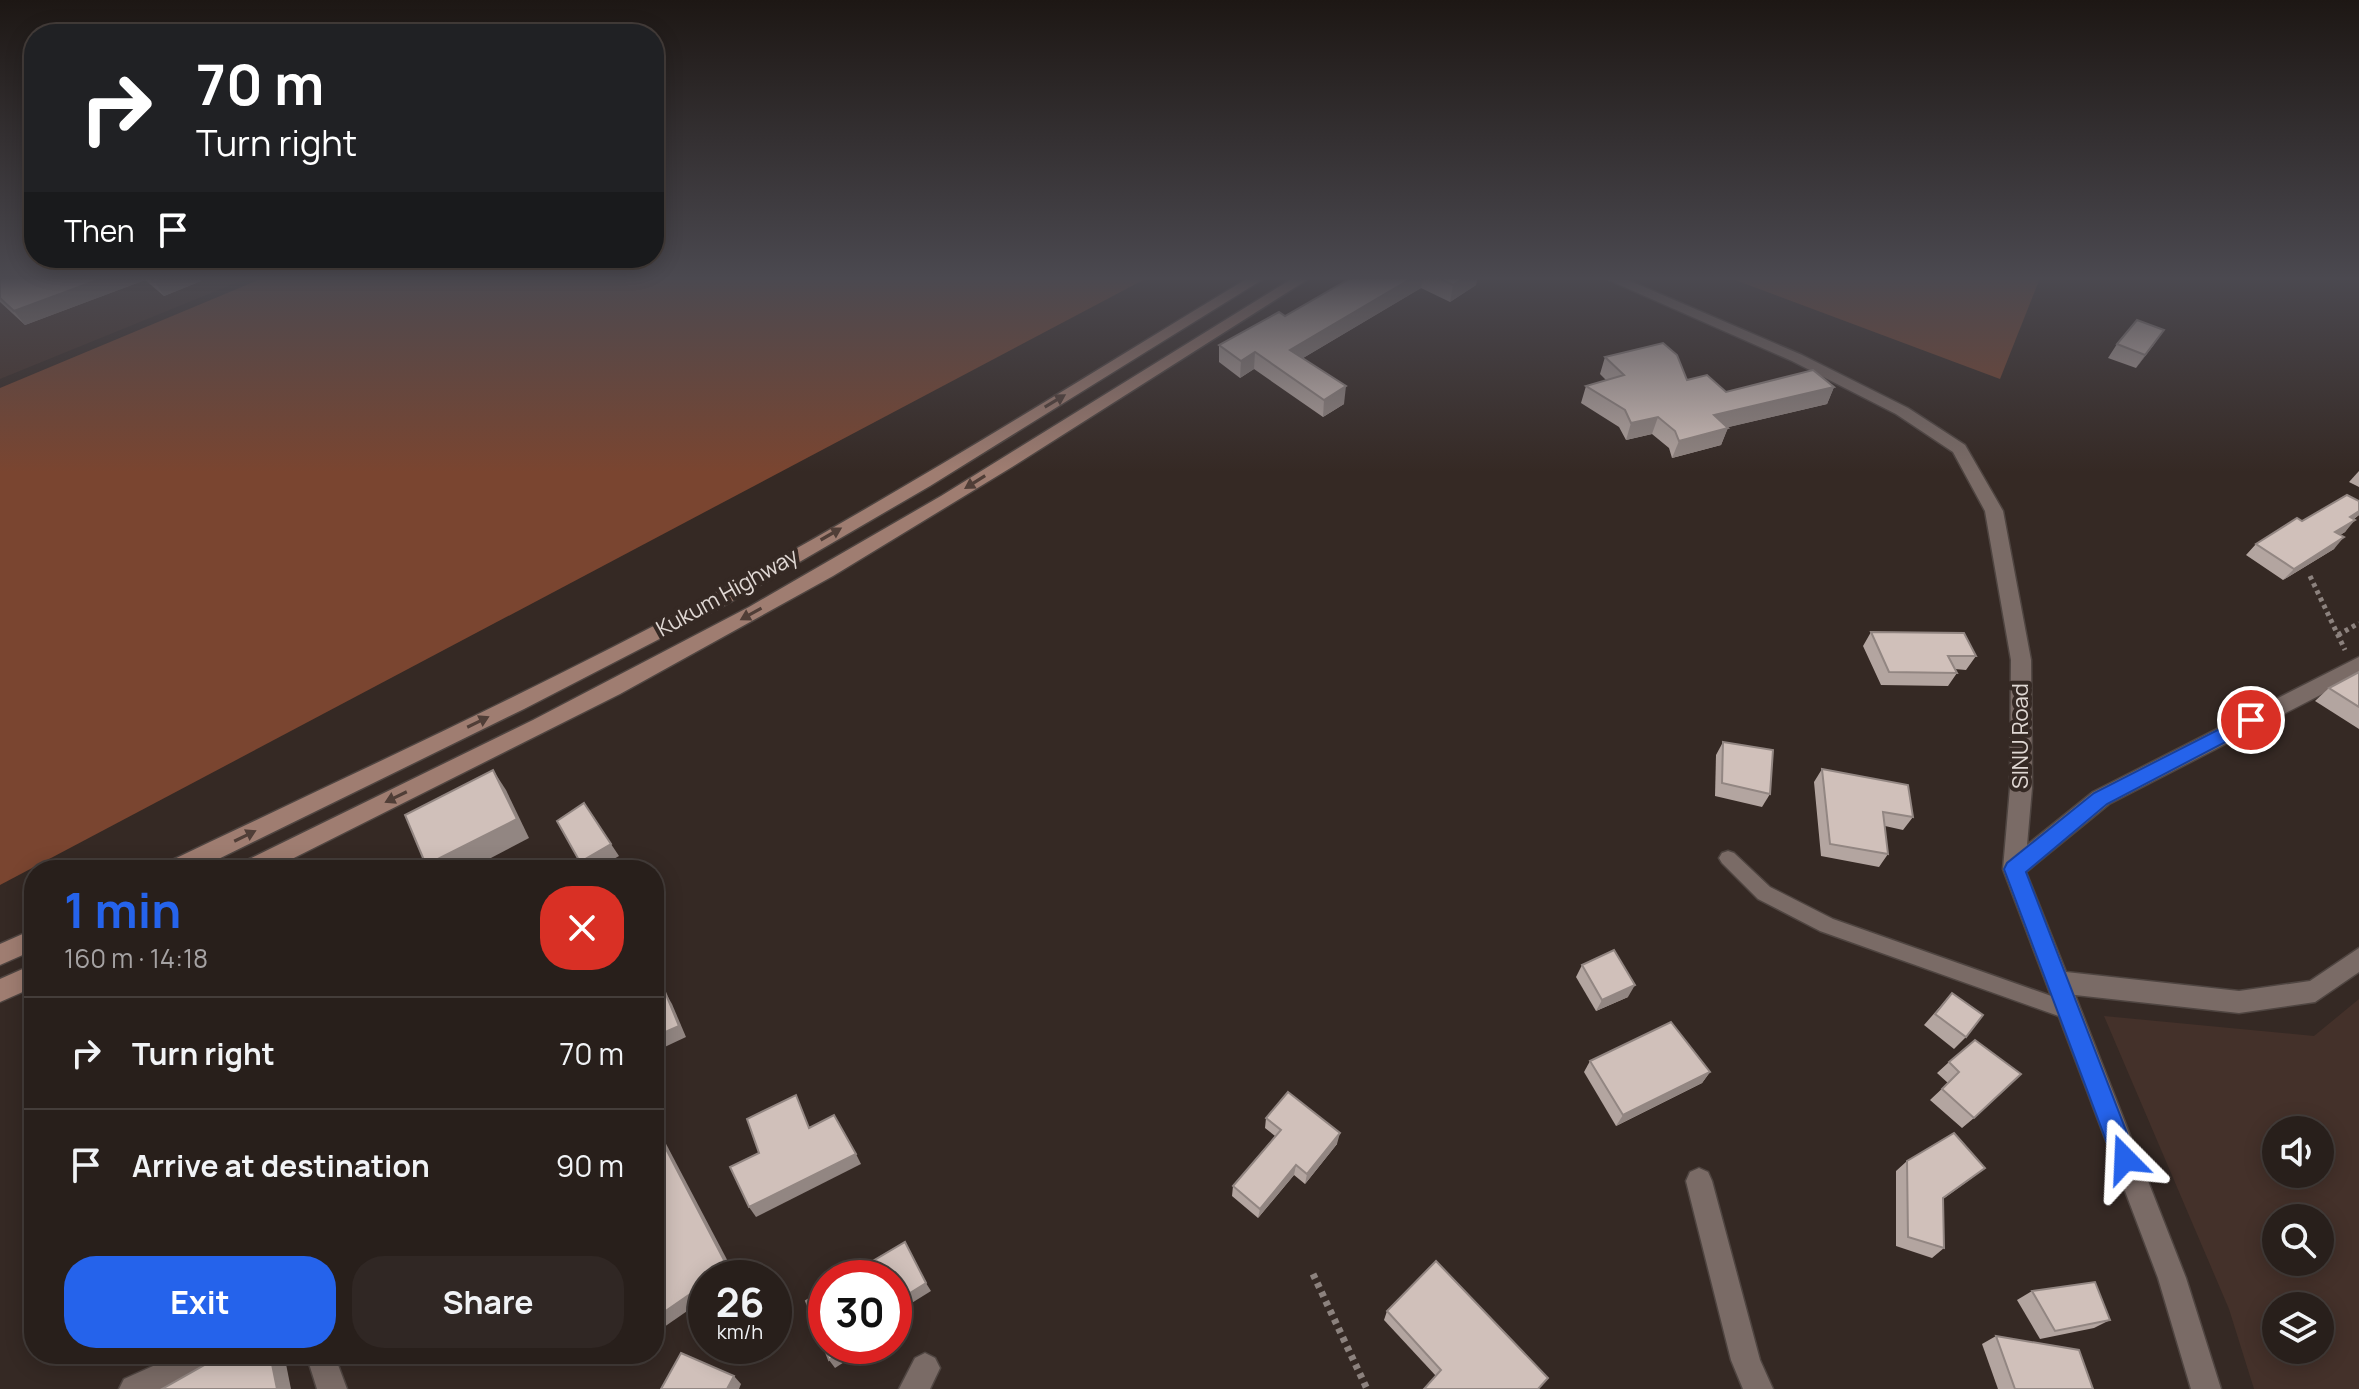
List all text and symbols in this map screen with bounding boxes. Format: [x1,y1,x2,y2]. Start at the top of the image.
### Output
text: 70 m [196,45,324,122]
icon: right [64,56,168,160]
text: Turn right [196,118,357,167]
icon: arrive [151,208,195,252]
text: Then [64,210,135,251]
one-way arrow [1044,394,1066,408]
one-way arrow [964,475,986,489]
one-way arrow [820,527,843,541]
street label: Kukum Highway [651,540,804,643]
one-way arrow [740,607,762,621]
street label: SINU Road [2005,683,2035,789]
pin [2217,686,2285,754]
icon: arrive [2229,698,2273,742]
one-way arrow [467,715,490,729]
one-way arrow [384,791,407,804]
one-way arrow [233,829,256,843]
text: 1 min [64,877,181,942]
button: close [540,886,624,970]
text: 160 m · 14:18 [64,940,208,976]
icon: right [64,1031,108,1075]
text: Turn right [132,1033,275,1074]
text: 70 m [559,1033,624,1074]
map controls [2262,1116,2334,1364]
button: sound [2262,1116,2334,1188]
position arrow [2083,1117,2167,1201]
icon: arrive [64,1143,108,1187]
text: Arrive at destination [132,1145,430,1186]
text: 90 m [556,1145,624,1186]
button: search [2262,1204,2334,1276]
button: Exit [64,1256,336,1348]
button: Share [352,1256,624,1348]
speed limit sign: 30 [808,1260,912,1364]
text: 26 [716,1274,764,1329]
button: layers [2262,1292,2334,1364]
text: km/h [717,1318,763,1345]

